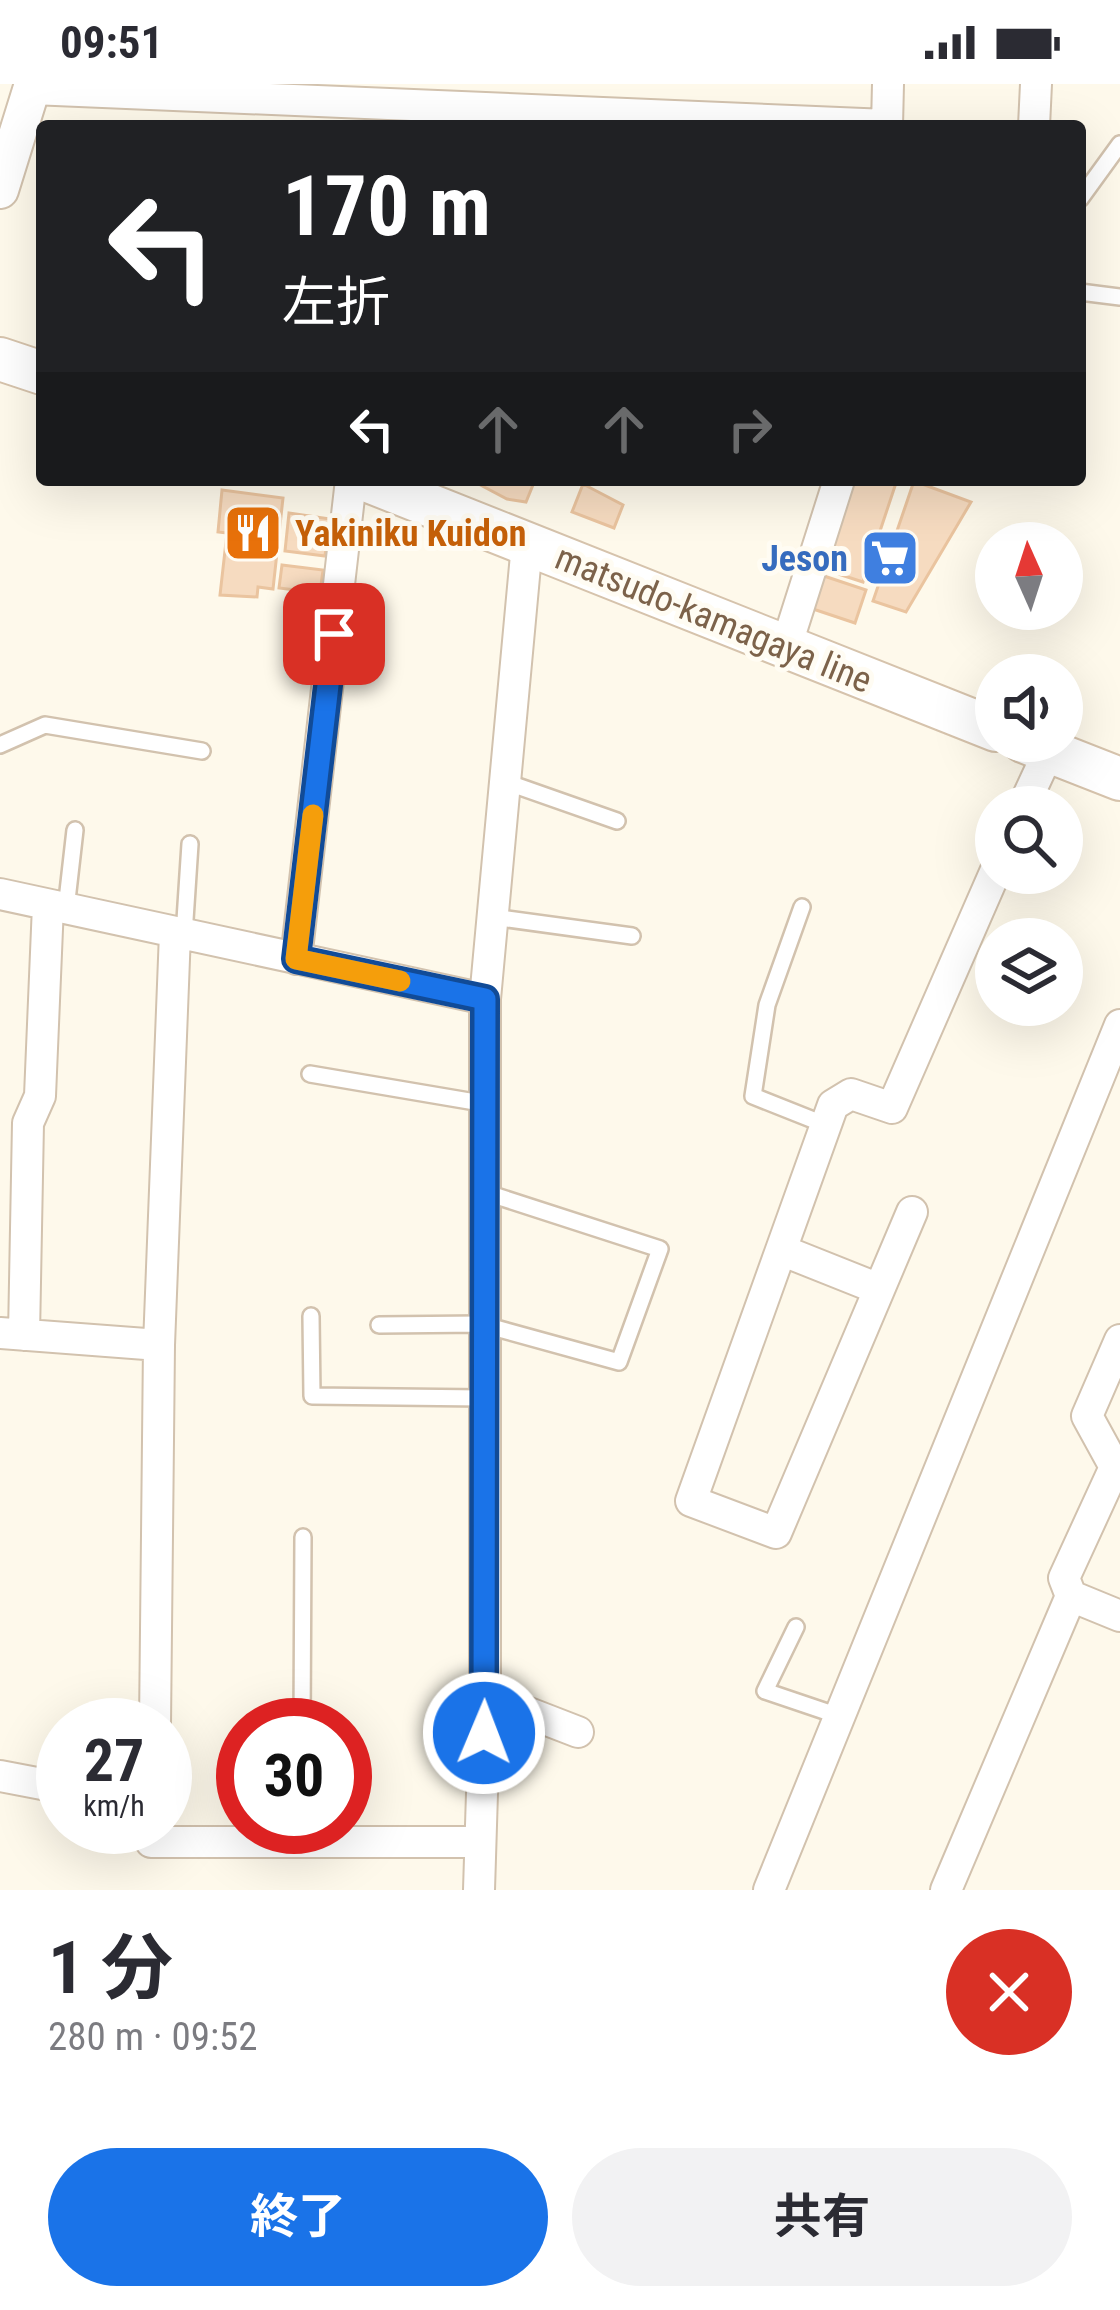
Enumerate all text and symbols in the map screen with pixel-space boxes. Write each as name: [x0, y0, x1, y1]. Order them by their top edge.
text: 09:51: [60, 16, 163, 69]
text: 170 m: [282, 157, 491, 256]
icon: left: [84, 168, 240, 324]
text: 左折: [282, 271, 390, 334]
icon: left: [339, 396, 405, 462]
icon: ahead: [465, 396, 531, 462]
icon: ahead: [591, 396, 657, 462]
icon: right: [717, 396, 783, 462]
restaurant icon: Yakiniku Kuidon: [222, 502, 284, 564]
place label: Yakiniku Kuidon: [295, 513, 526, 555]
north arrow: [975, 522, 1083, 630]
map controls: [975, 522, 1083, 1026]
supermarket icon: Jeson: [859, 527, 921, 589]
street label: matsudo-kamagaya line: [549, 536, 878, 702]
place label: Jeson: [761, 538, 848, 580]
pin: [283, 583, 385, 685]
icon: arrive: [301, 601, 367, 667]
button: sound: [975, 654, 1083, 762]
button: search: [975, 786, 1083, 894]
button: layers: [975, 918, 1083, 1026]
position arrow: [421, 1670, 547, 1796]
speed limit sign: 30: [216, 1698, 372, 1854]
text: 27: [84, 1725, 144, 1796]
text: km/h: [83, 1788, 145, 1823]
text: 1 分: [48, 1926, 173, 2011]
button: close: [946, 1929, 1072, 2055]
text: 280 m · 09:52: [48, 2014, 258, 2060]
button: 終了: [48, 2148, 548, 2286]
button: 共有: [572, 2148, 1072, 2286]

